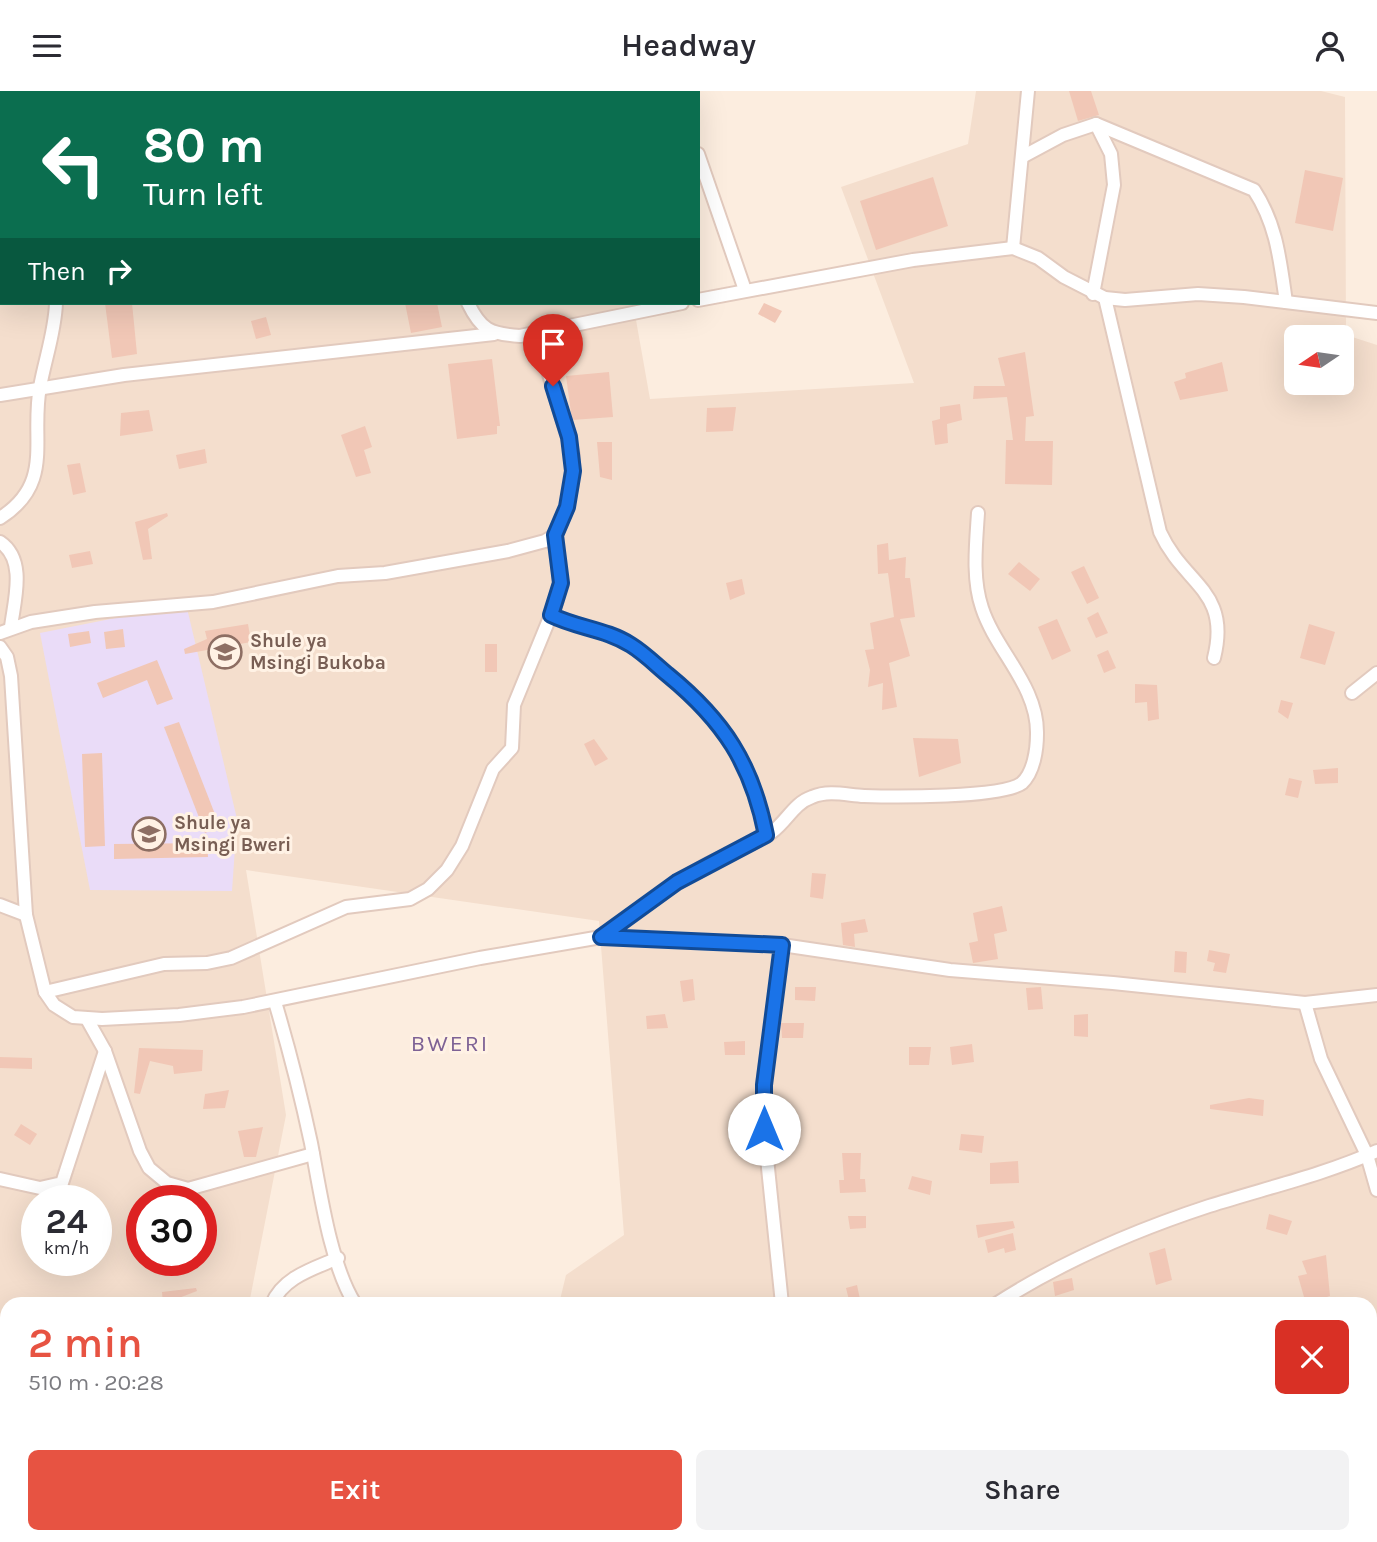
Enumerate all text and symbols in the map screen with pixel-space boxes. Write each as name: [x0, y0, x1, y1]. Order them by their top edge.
icon: menu: [28, 27, 66, 65]
text: Headway: [621, 27, 756, 64]
icon: person: [1311, 27, 1349, 65]
text: 80 m: [143, 117, 265, 174]
icon: left: [28, 119, 119, 210]
text: Turn left: [143, 176, 263, 213]
icon: right: [100, 252, 138, 290]
text: Then: [28, 256, 86, 287]
pin: [523, 314, 583, 386]
icon: arrive: [534, 325, 572, 363]
north arrow: [1284, 325, 1354, 395]
map controls: [1284, 325, 1354, 395]
place label: Shule ya Msingi Bukoba: [250, 630, 386, 674]
school or university icon: Shule ya Msingi Bukoba: [206, 633, 244, 671]
place label: Shule ya Msingi Bweri: [174, 812, 291, 856]
school or university icon: Shule ya Msingi Bweri: [130, 815, 168, 853]
district label: BWERI: [411, 1030, 489, 1057]
position arrow: [727, 1092, 801, 1166]
speed limit sign: 30: [126, 1185, 217, 1276]
text: 24: [46, 1201, 88, 1242]
text: km/h: [44, 1237, 89, 1259]
text: 2 min: [28, 1318, 143, 1368]
button: close: [1275, 1320, 1349, 1394]
text: 510 m · 20:28: [28, 1369, 164, 1396]
button: Exit: [28, 1450, 682, 1530]
button: Share: [696, 1450, 1349, 1530]

